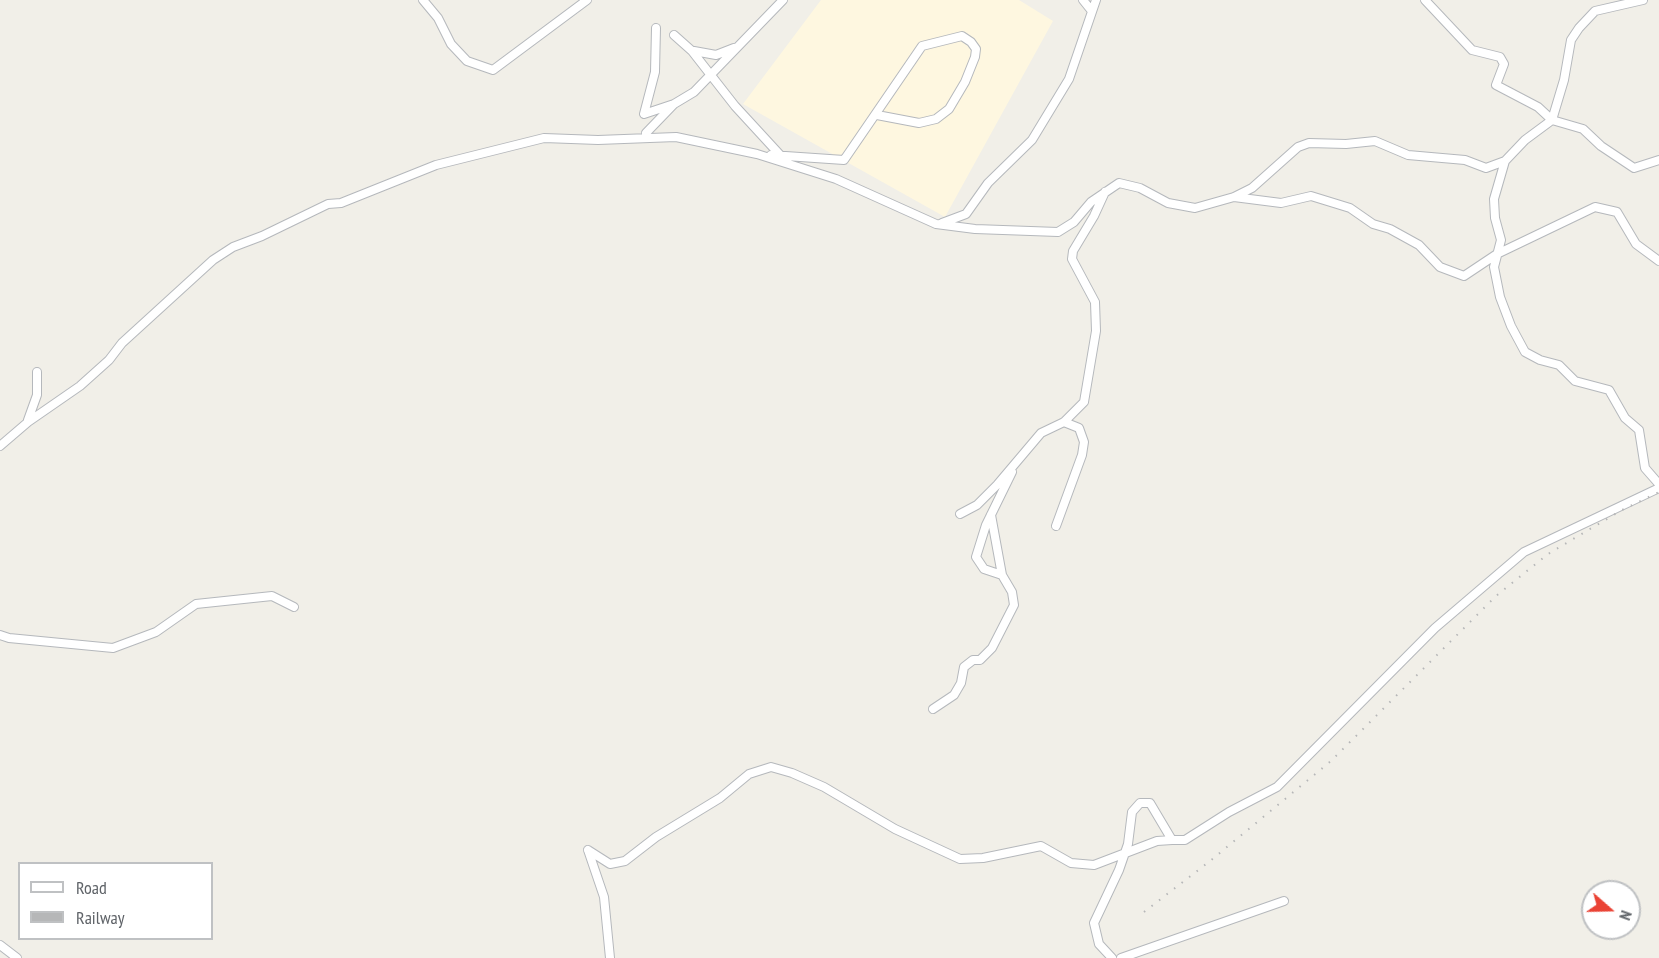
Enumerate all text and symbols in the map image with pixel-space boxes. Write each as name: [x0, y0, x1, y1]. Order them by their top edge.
legend: [18, 862, 213, 940]
text: Road: [76, 876, 107, 899]
north arrow: [1581, 880, 1641, 940]
text: Railway: [76, 906, 125, 929]
text: N: [1615, 908, 1637, 923]

